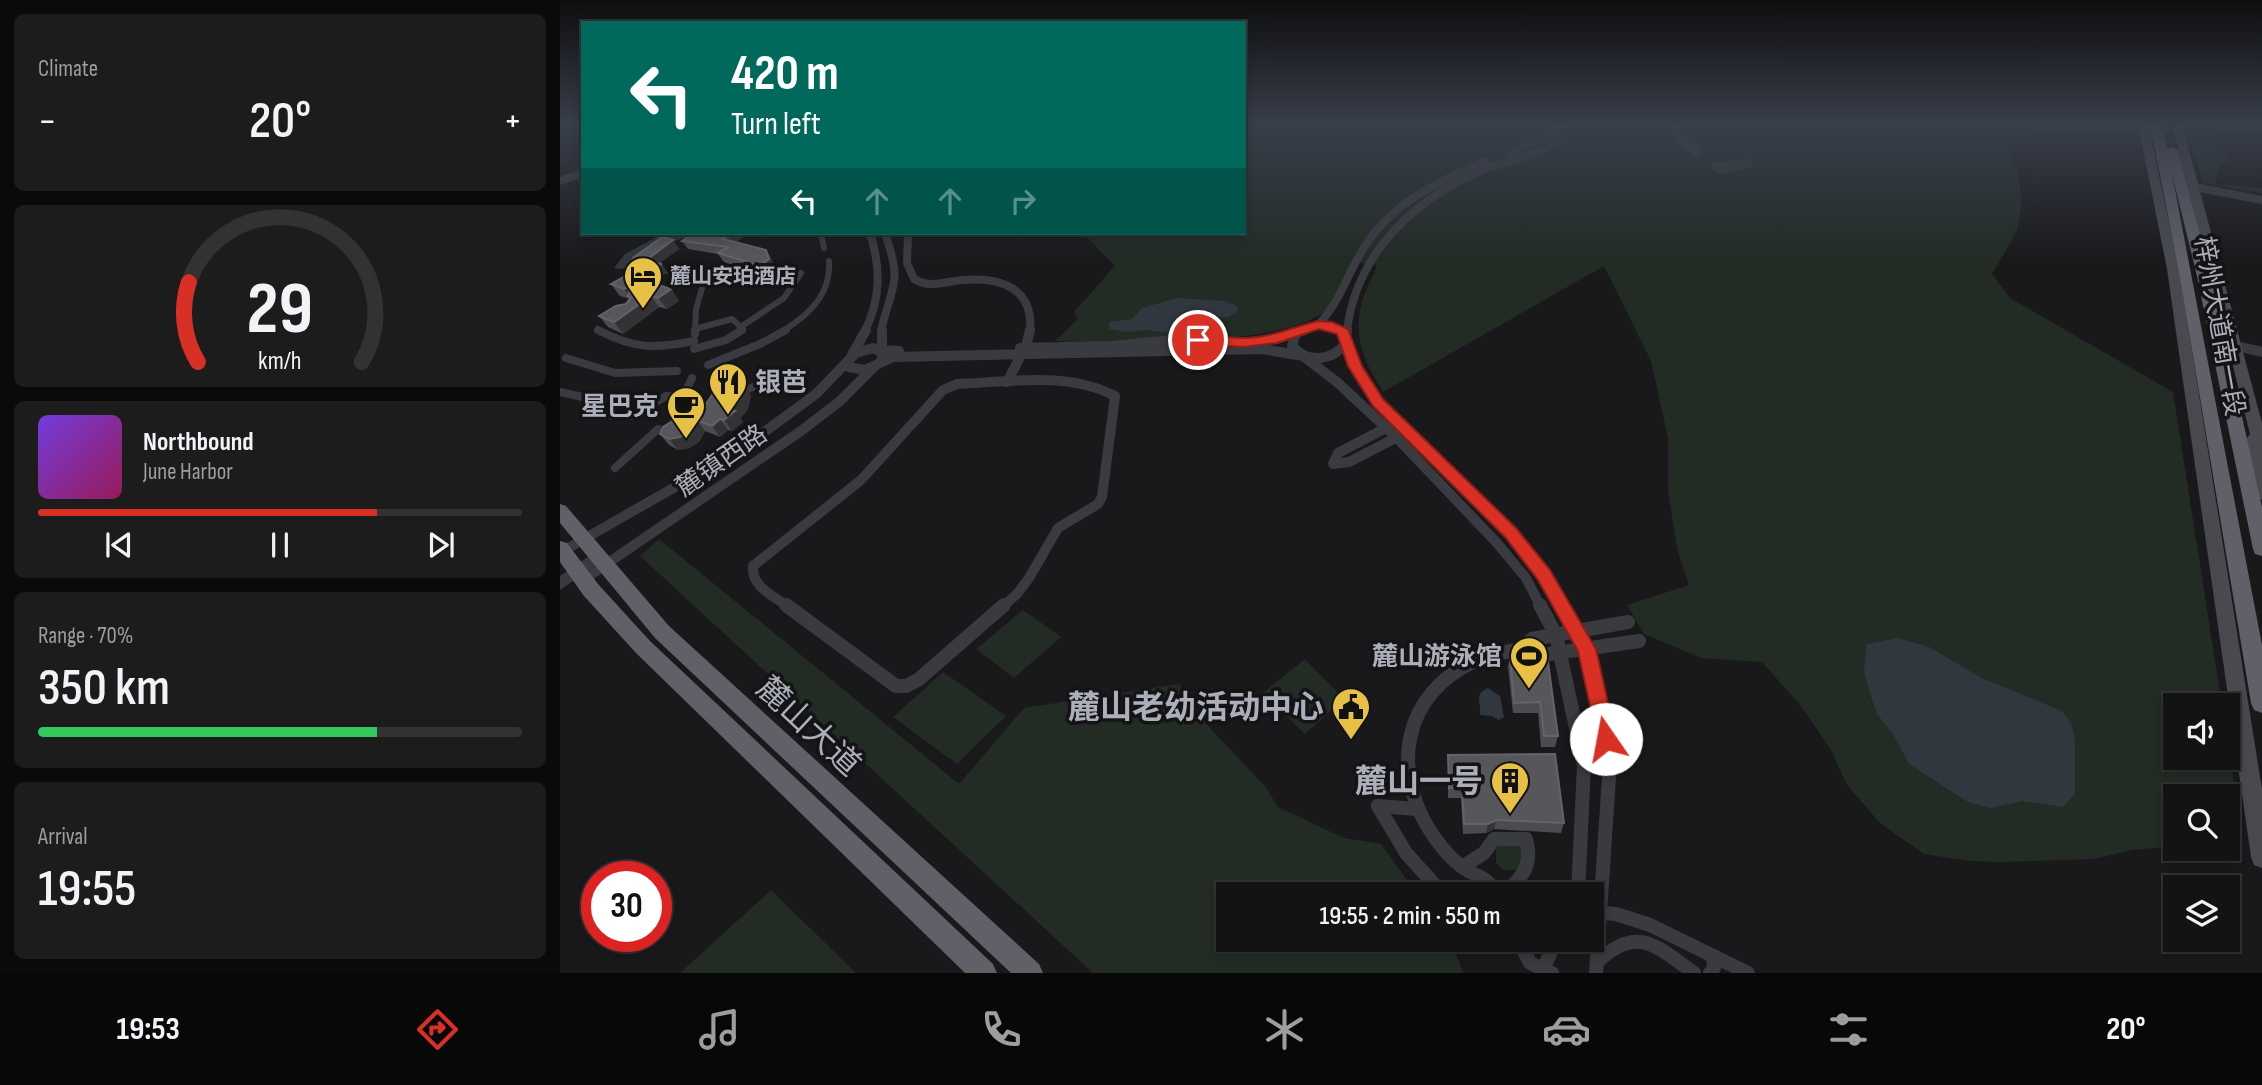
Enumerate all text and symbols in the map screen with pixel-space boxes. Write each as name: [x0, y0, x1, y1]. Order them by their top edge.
text: 420 m: [731, 45, 839, 104]
icon: left: [616, 49, 707, 140]
text: Climate: [38, 55, 98, 83]
text: 20°: [249, 90, 311, 153]
text: −: [38, 99, 57, 144]
text: +: [503, 99, 522, 144]
text: Turn left: [731, 105, 821, 144]
icon: left: [785, 182, 823, 220]
icon: ahead: [858, 182, 896, 220]
icon: ahead: [931, 182, 969, 220]
icon: right: [1004, 182, 1042, 220]
street label: 梓州大道南一段: [2187, 234, 2250, 419]
hotel icon: 麓山安珀酒店: [622, 255, 664, 310]
place label: 麓山安珀酒店: [670, 264, 796, 289]
text: 29: [247, 266, 313, 354]
pin: [1168, 310, 1228, 370]
icon: arrive: [1179, 321, 1217, 359]
text: km/h: [258, 346, 302, 377]
restaurant icon: 银芭: [707, 361, 749, 416]
place label: 银芭: [755, 368, 807, 399]
cafe icon: 星巴克: [665, 385, 707, 440]
place label: 星巴克: [581, 392, 659, 423]
street label: 麓镇西路: [670, 419, 773, 504]
text: Northbound: [143, 427, 254, 458]
text: June Harbor: [143, 458, 233, 486]
icon: previous: [100, 526, 138, 564]
icon: pause: [261, 526, 299, 564]
icon: next: [422, 526, 460, 564]
text: Range · 70%: [38, 622, 133, 650]
sports icon: 麓山游泳馆: [1508, 635, 1550, 690]
place label: 麓山游泳馆: [1372, 642, 1502, 673]
text: 350 km: [38, 657, 170, 720]
street label: 麓山大道: [748, 669, 868, 785]
public building icon: 麓山老幼活动中心: [1330, 686, 1372, 741]
place label: 麓山老幼活动中心: [1068, 689, 1324, 728]
map controls: [2163, 693, 2240, 952]
button: sound: [2163, 693, 2240, 770]
position arrow: [1569, 702, 1643, 776]
building icon: 麓山一号: [1489, 760, 1531, 815]
place label: 麓山一号: [1355, 763, 1483, 802]
button: search: [2163, 784, 2240, 861]
text: Arrival: [38, 823, 87, 851]
text: 19:55: [38, 858, 136, 921]
speed limit sign: 30: [581, 861, 672, 952]
button: layers: [2163, 875, 2240, 952]
text: 19:55 · 2 min · 550 m: [1320, 901, 1500, 932]
icon: directions: [413, 1005, 462, 1054]
icon: music: [695, 1005, 744, 1054]
icon: phone: [977, 1005, 1026, 1054]
icon: climate: [1260, 1005, 1309, 1054]
icon: car: [1542, 1005, 1591, 1054]
icon: filters: [1824, 1005, 1873, 1054]
text: 19:53: [117, 1010, 180, 1049]
text: 20°: [2106, 1010, 2145, 1049]

